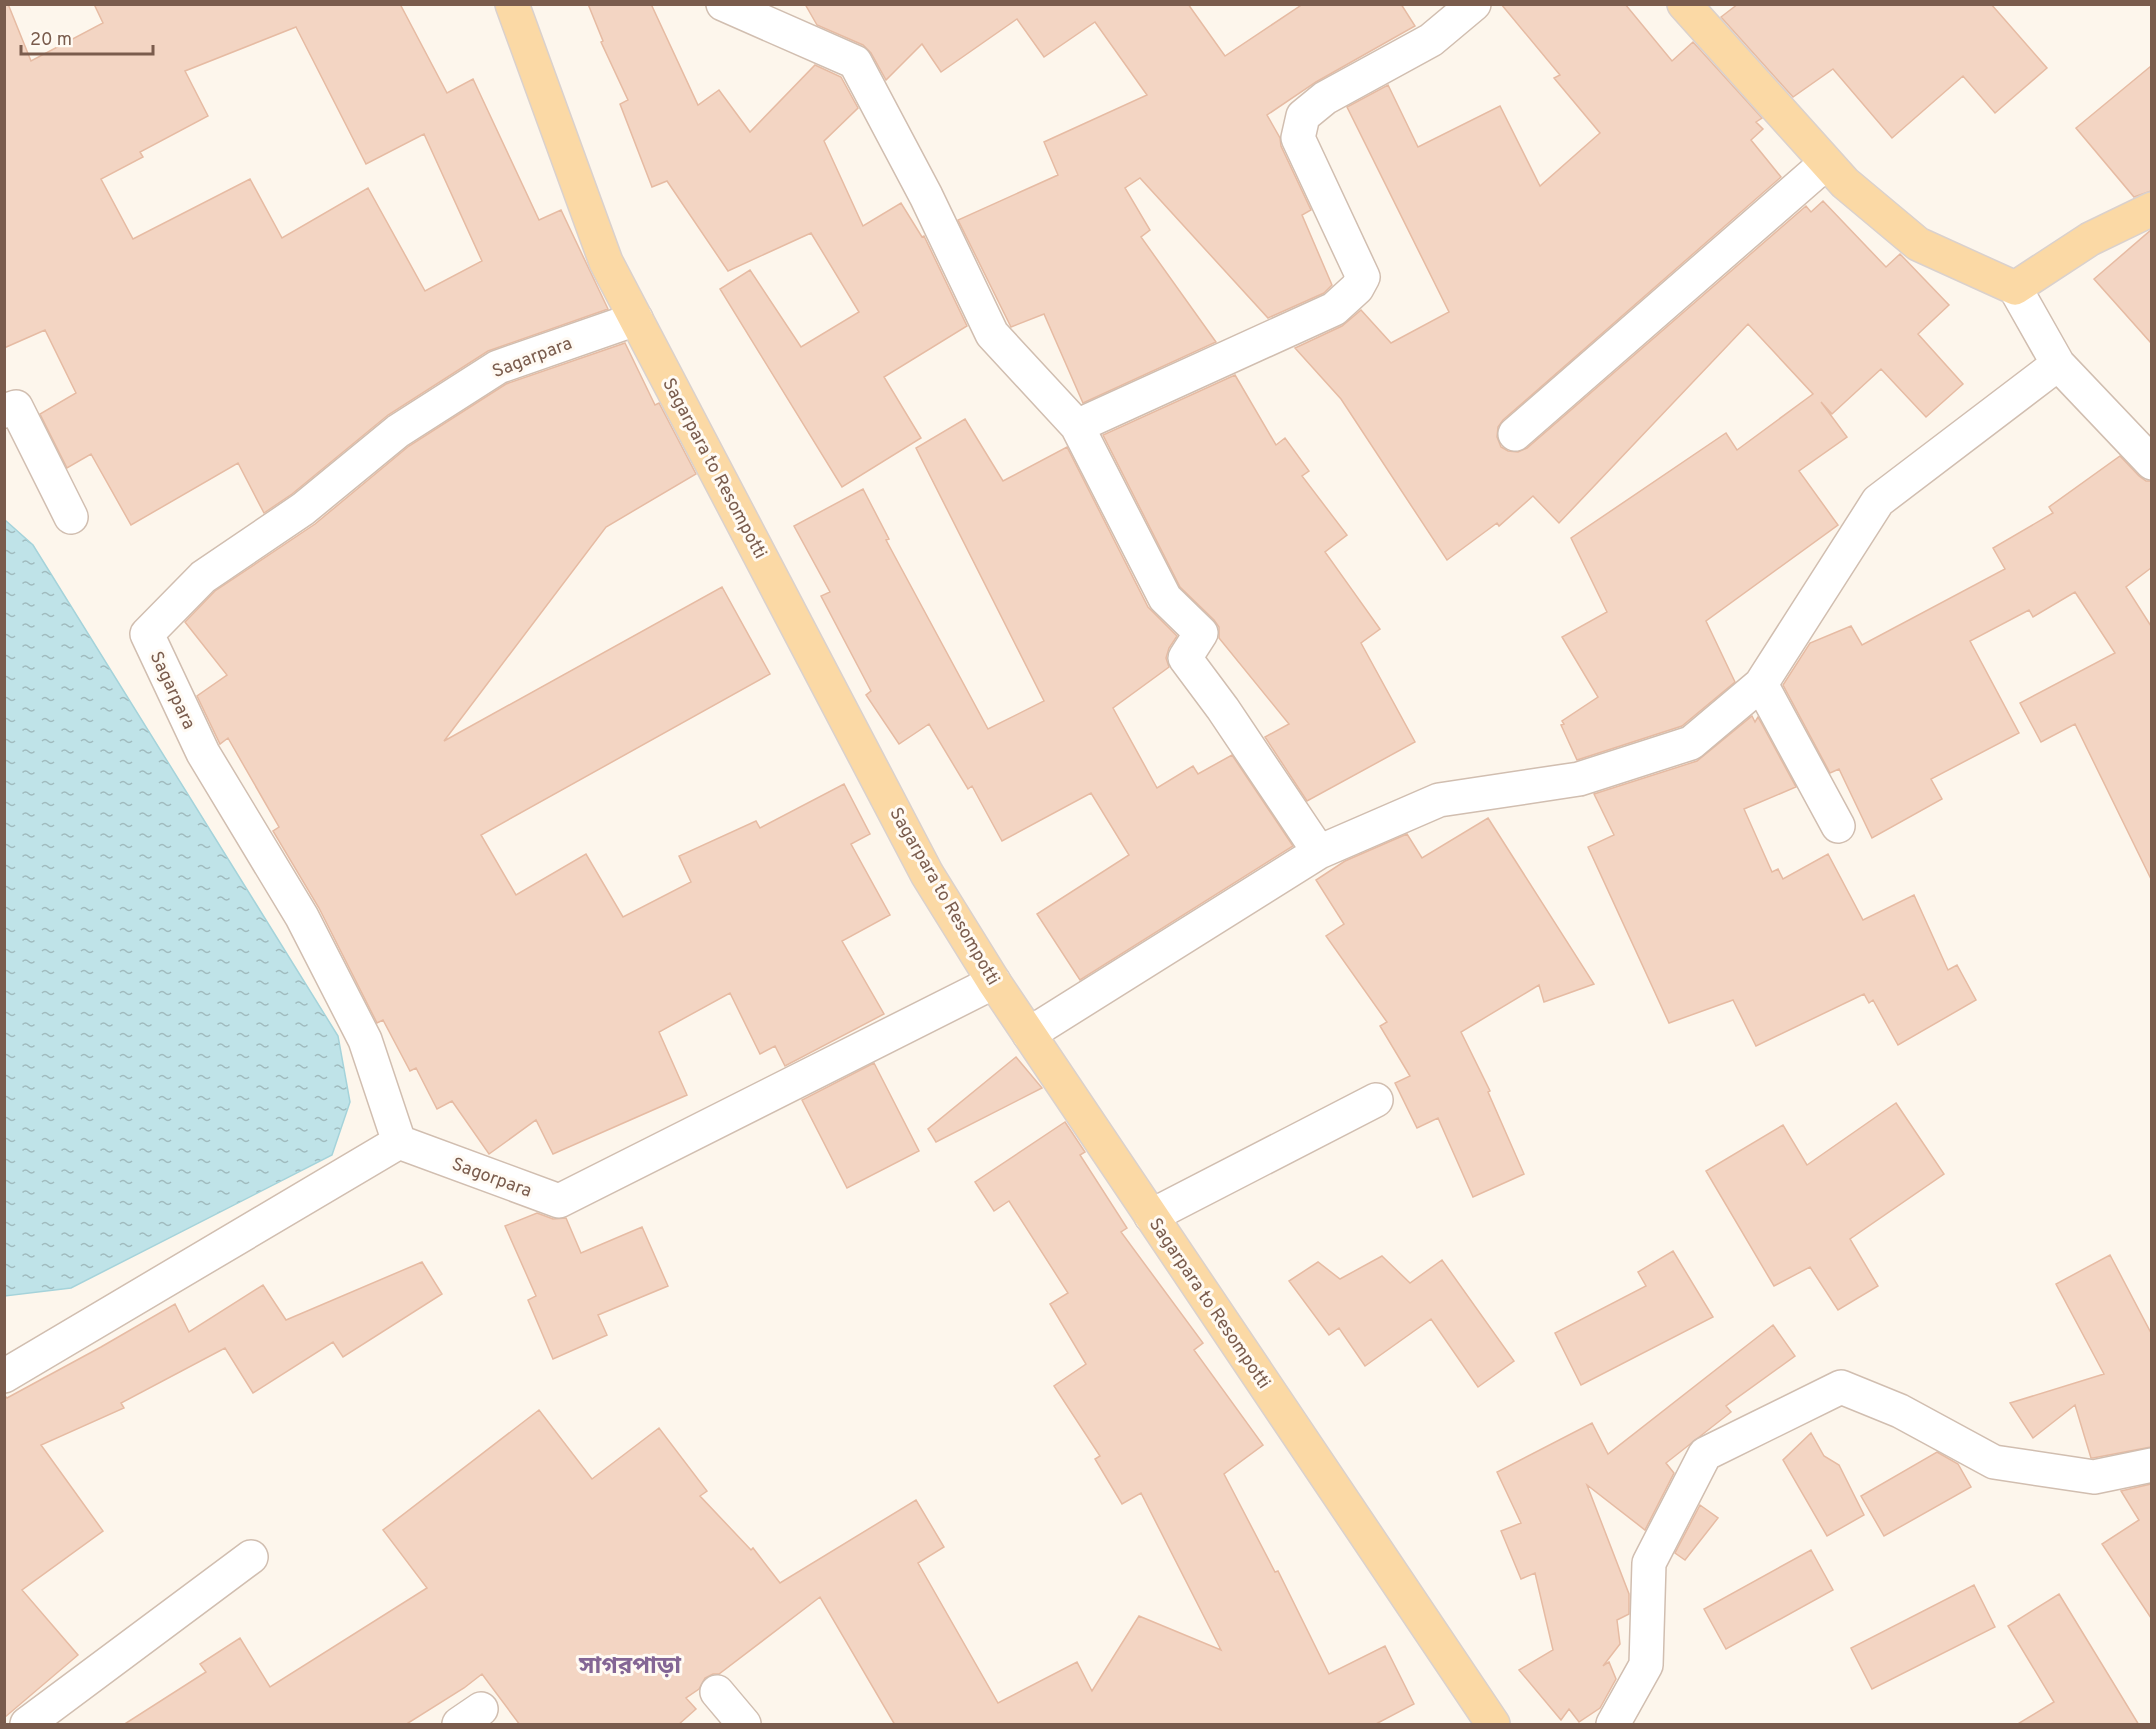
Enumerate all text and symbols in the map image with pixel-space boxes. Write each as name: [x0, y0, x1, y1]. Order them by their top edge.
scale bar: [21, 18, 153, 56]
text: 20 m: [30, 29, 72, 52]
street label: Sagarpara: [489, 333, 576, 384]
street label: Sagarpara to Resompotti: [656, 374, 771, 563]
street label: Sagarpara: [144, 648, 200, 733]
street label: Sagarpara to Resompotti: [883, 804, 1004, 990]
street label: Sagorpara: [448, 1153, 535, 1204]
street label: Sagarpara to Resompotti: [1143, 1214, 1275, 1394]
district label: সাগরপাড়া: [578, 1652, 682, 1682]

